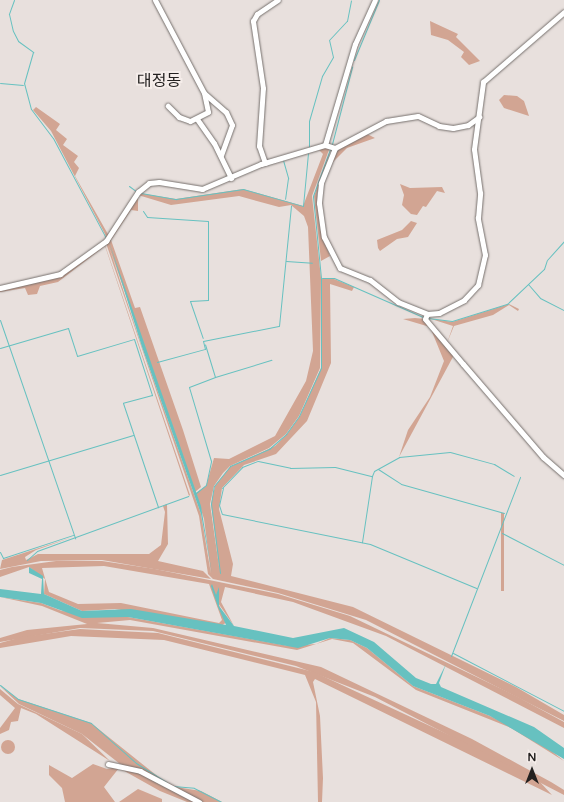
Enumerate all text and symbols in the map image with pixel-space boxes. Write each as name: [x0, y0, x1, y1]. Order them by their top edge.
district label: 대정동: [137, 71, 181, 91]
north arrow: [512, 750, 552, 790]
text: N: [528, 751, 536, 764]

